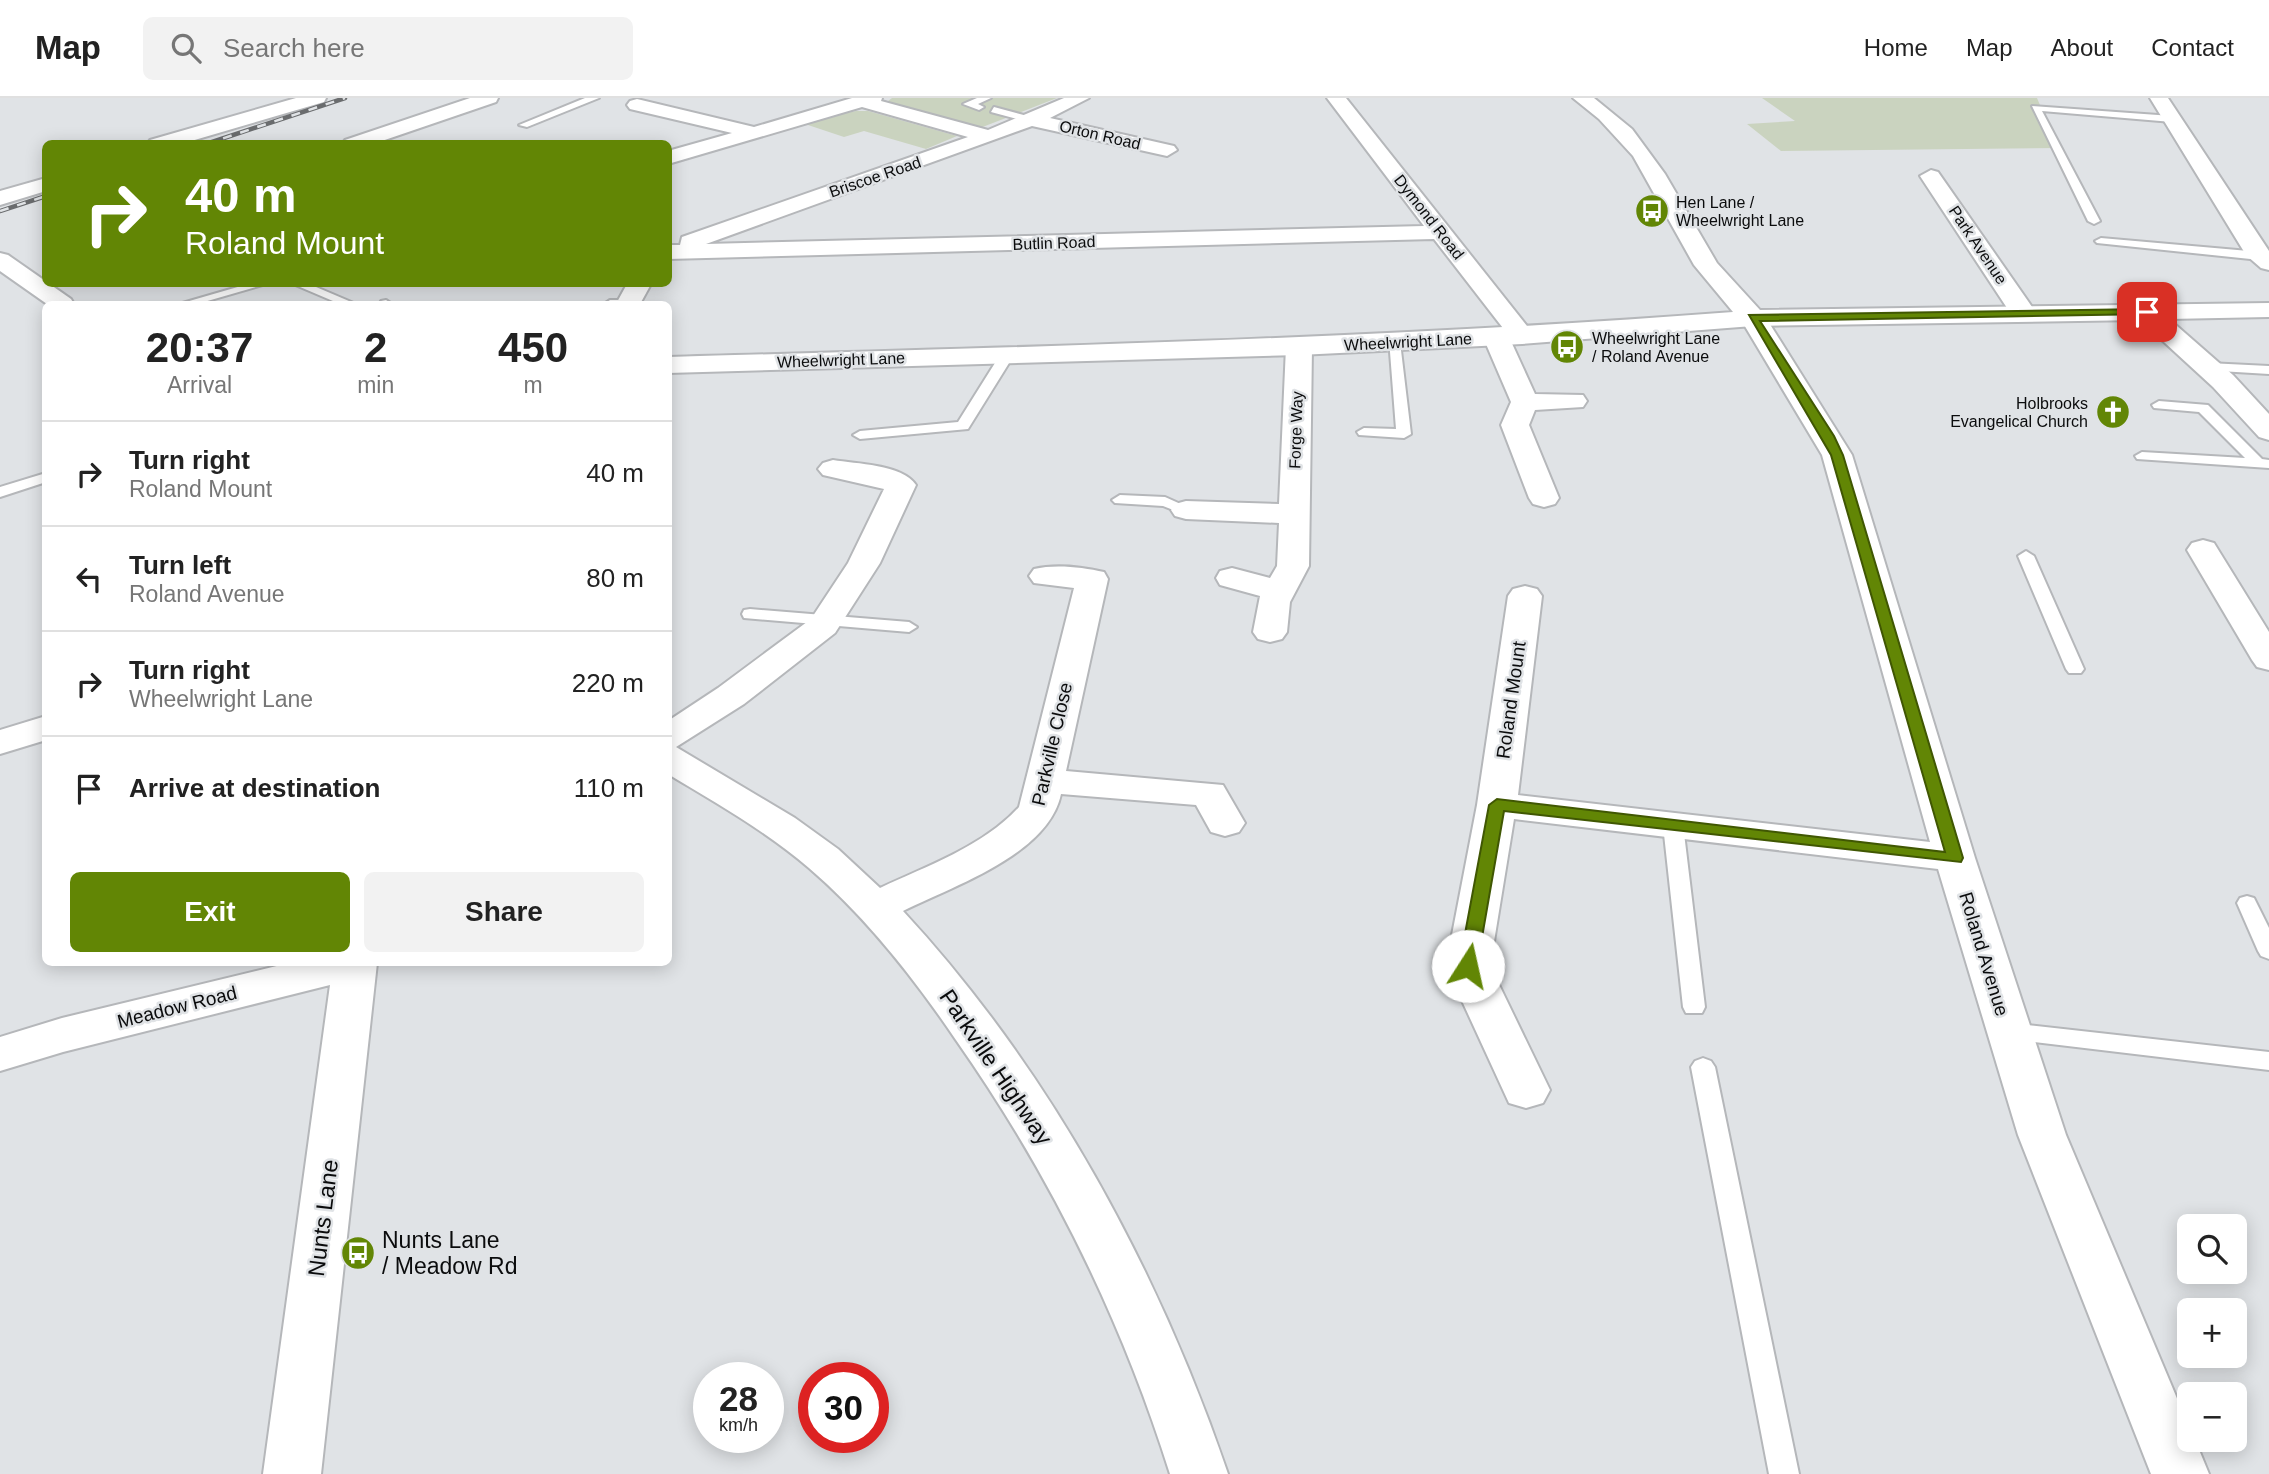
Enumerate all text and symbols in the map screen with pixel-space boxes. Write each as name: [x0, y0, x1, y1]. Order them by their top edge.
search box: [143, 17, 633, 80]
text: Map: [35, 29, 101, 66]
icon: search: [167, 29, 205, 67]
text: Search here: [223, 33, 365, 63]
text: Home: [1864, 34, 1928, 61]
text: Map: [1966, 34, 2013, 61]
text: About: [2051, 34, 2113, 61]
text: Contact: [2151, 34, 2234, 61]
street label: Orton Road: [1058, 117, 1142, 153]
street label: Briscoe Road: [827, 153, 923, 201]
icon: right: [70, 168, 161, 259]
text: 40 m: [185, 168, 297, 222]
street label: Dymond Road: [1391, 171, 1467, 263]
bus stop icon: Hen Lane / Wheelwright Lane: [1633, 192, 1671, 230]
place label: Hen Lane / Wheelwright Lane: [1676, 194, 1804, 229]
street label: Park Avenue: [1946, 203, 2010, 287]
text: Roland Mount: [185, 225, 384, 261]
street label: Butlin Road: [1012, 233, 1096, 253]
pin: [2117, 282, 2177, 342]
icon: arrive: [2128, 293, 2166, 331]
text: 20:37: [146, 324, 253, 371]
text: 2: [364, 324, 387, 371]
text: 450: [498, 324, 568, 371]
bus stop icon: Wheelwright Lane / Roland Avenue: [1548, 328, 1586, 366]
street label: Wheelwright Lane: [1344, 330, 1472, 354]
place label: Wheelwright Lane / Roland Avenue: [1592, 330, 1720, 365]
street label: Wheelwright Lane: [777, 349, 905, 371]
text: Arrival: [167, 372, 232, 398]
text: min: [357, 372, 394, 398]
text: m: [524, 372, 543, 398]
street label: Forge Way: [1286, 391, 1306, 469]
church icon: Holbrooks Evangelical Church: [2094, 393, 2132, 431]
place label: Holbrooks Evangelical Church: [1950, 395, 2088, 430]
text: Turn right: [129, 445, 250, 475]
icon: right: [70, 455, 108, 493]
text: 40 m: [586, 458, 644, 488]
text: Roland Mount: [129, 476, 272, 502]
text: Turn left: [129, 550, 231, 580]
icon: left: [70, 560, 108, 598]
text: 80 m: [586, 563, 644, 593]
text: Roland Avenue: [129, 581, 285, 607]
street label: Roland Mount: [1492, 639, 1530, 760]
text: Turn right: [129, 655, 250, 685]
icon: right: [70, 665, 108, 703]
text: 220 m: [572, 668, 644, 698]
street label: Parkville Close: [1028, 680, 1076, 808]
text: Wheelwright Lane: [129, 686, 313, 712]
icon: arrive: [70, 770, 108, 808]
text: Arrive at destination: [129, 773, 380, 803]
text: 110 m: [574, 773, 644, 803]
button: Exit: [70, 872, 350, 952]
button: Share: [364, 872, 644, 952]
street label: Roland Avenue: [1955, 889, 2013, 1019]
position arrow: [1431, 929, 1505, 1003]
street label: Meadow Road: [115, 982, 239, 1032]
street label: Parkville Highway: [934, 984, 1058, 1150]
street label: Nunts Lane: [303, 1158, 343, 1278]
map controls: [2177, 1214, 2247, 1452]
button: search: [2177, 1214, 2247, 1284]
place label: Nunts Lane / Meadow Rd: [382, 1227, 518, 1279]
bus stop icon: Nunts Lane / Meadow Rd: [339, 1234, 377, 1272]
button: +: [2177, 1298, 2247, 1368]
speed limit sign: 30: [798, 1362, 889, 1453]
text: 28: [719, 1379, 758, 1418]
button: −: [2177, 1382, 2247, 1452]
text: km/h: [719, 1415, 758, 1435]

